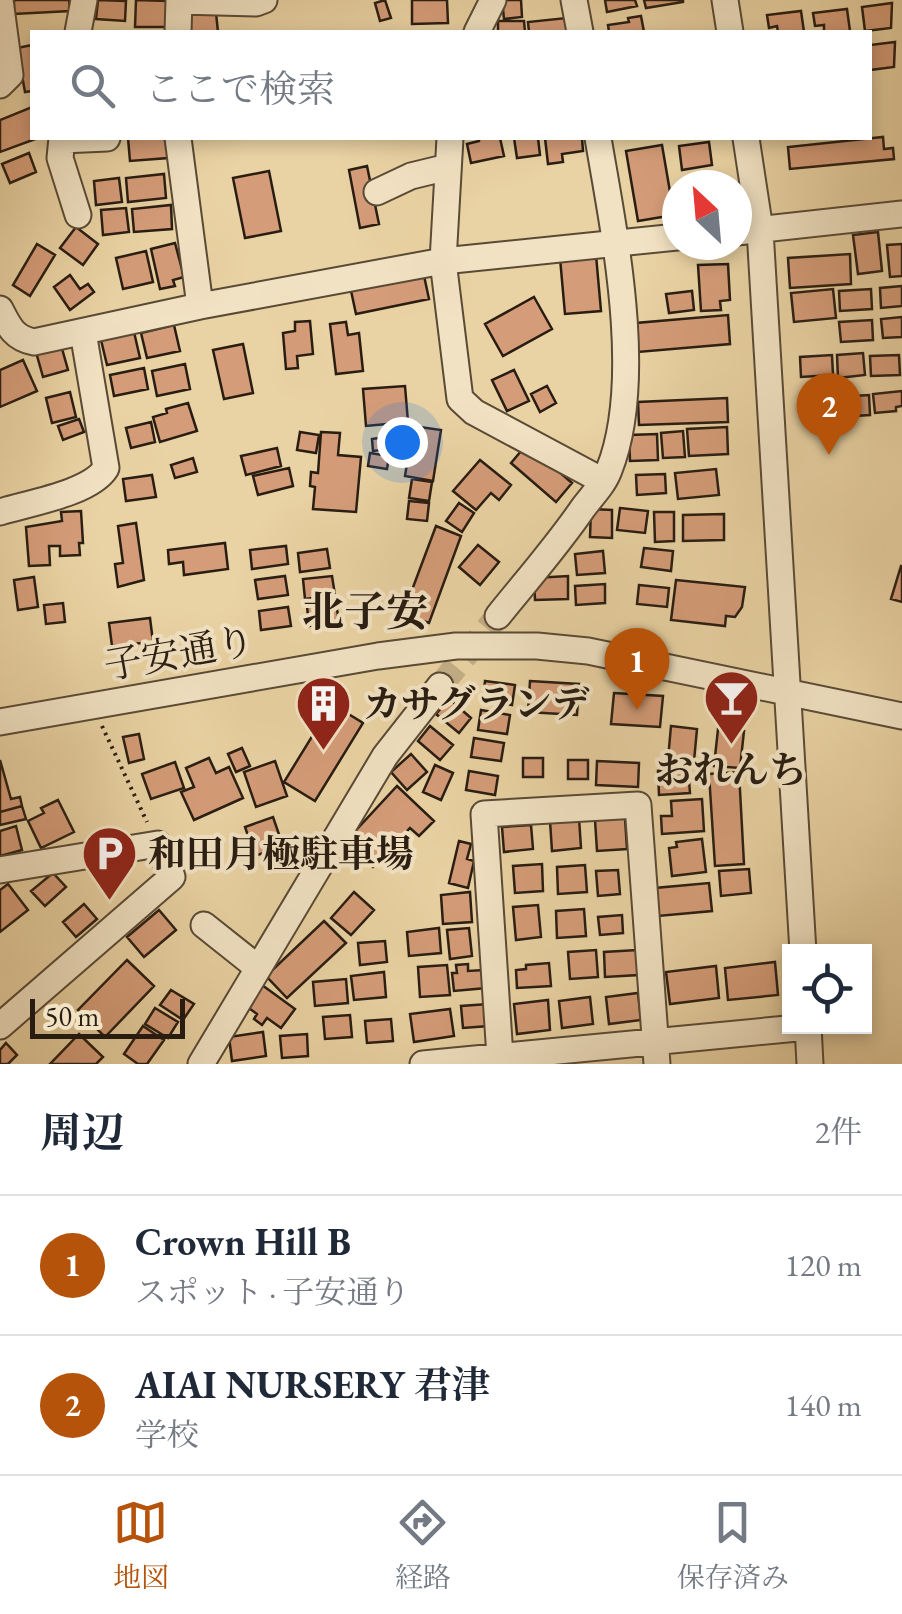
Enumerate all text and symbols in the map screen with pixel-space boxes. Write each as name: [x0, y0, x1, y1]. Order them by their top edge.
search box: [30, 30, 872, 140]
icon: search: [65, 58, 120, 113]
text: ここで検索: [145, 64, 335, 113]
north arrow: [662, 170, 752, 260]
pin: 2: [796, 372, 862, 455]
your location: [377, 417, 428, 468]
district label: 北子安: [302, 584, 428, 639]
street label: 子安通り: [100, 615, 258, 690]
pin: 1: [604, 628, 670, 710]
bar icon: おれんち: [701, 667, 761, 746]
building icon: カサグランデ: [294, 674, 354, 753]
place label: カサグランデ: [363, 679, 589, 728]
place label: おれんち: [655, 745, 807, 794]
parking icon: 和田月極駐車場: [79, 824, 139, 903]
place label: 和田月極駐車場: [148, 829, 414, 878]
map controls: [782, 944, 872, 1034]
button: locate: [782, 944, 872, 1034]
scale bar: [30, 994, 185, 1038]
text: 50 m: [45, 998, 99, 1034]
text: 周辺: [40, 1105, 124, 1160]
text: 2件: [815, 1111, 862, 1153]
text: Crown Hill B: [135, 1217, 351, 1266]
text: 1: [64, 1244, 81, 1286]
text: 120 m: [785, 1244, 862, 1286]
text: スポット · 子安通り: [135, 1271, 410, 1313]
text: AIAI NURSERY 君津: [135, 1360, 490, 1409]
text: 2: [64, 1384, 81, 1426]
text: 140 m: [785, 1384, 862, 1426]
text: 学校: [135, 1414, 199, 1456]
tab: 地図: [113, 1495, 169, 1595]
tab: 経路: [395, 1495, 451, 1595]
tab: 保存済み: [677, 1495, 789, 1595]

